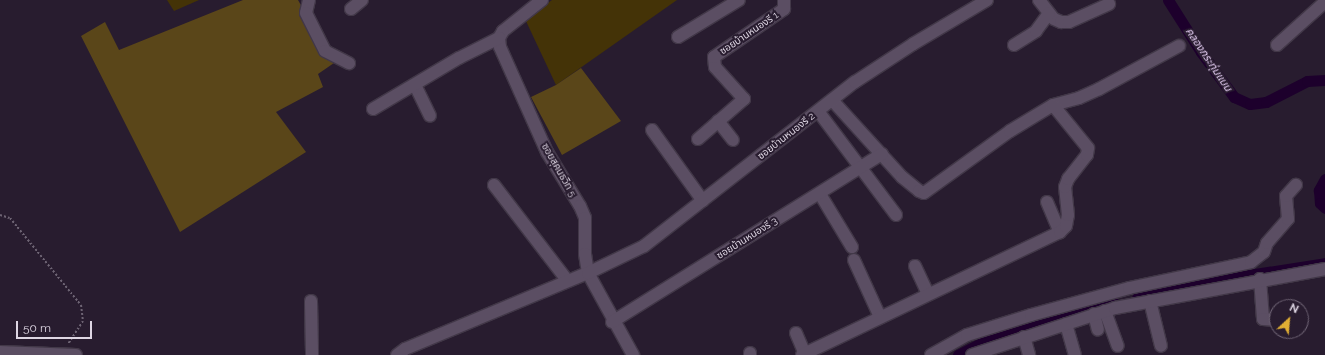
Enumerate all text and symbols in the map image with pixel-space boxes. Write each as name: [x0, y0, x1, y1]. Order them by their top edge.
street label: ซอยบ้านหนองรี 1: [717, 9, 781, 57]
water label: คลองกระทุ่มแบน: [1182, 26, 1234, 94]
street label: ซอยบ้านหนองรี 2: [755, 110, 817, 162]
street label: ซอยสุคนธวิท 5: [539, 141, 579, 199]
street label: ซอยบ้านหนองรี 3: [714, 215, 780, 261]
north arrow: [1269, 299, 1309, 339]
text: N: [1287, 301, 1301, 316]
scale bar: [18, 313, 94, 339]
text: 50 m: [23, 321, 51, 335]

